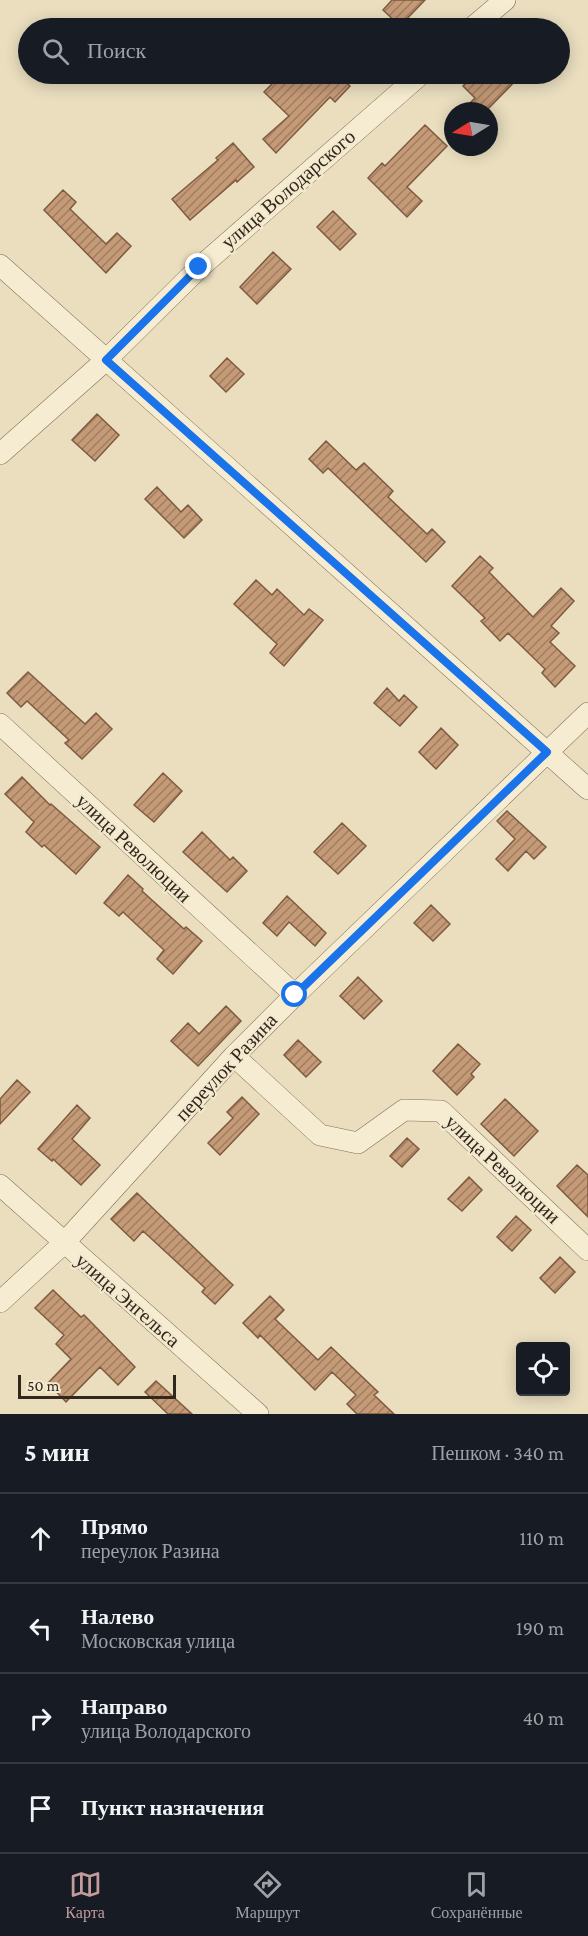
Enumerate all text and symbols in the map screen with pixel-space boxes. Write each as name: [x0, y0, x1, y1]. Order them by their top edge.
search box: [18, 18, 570, 84]
icon: search: [39, 35, 72, 68]
text: Поиск: [87, 38, 146, 63]
north arrow: [444, 102, 498, 156]
street label: улица Володарского: [217, 125, 360, 254]
route end: [185, 253, 211, 279]
street label: улица Революции: [71, 789, 196, 908]
route start: [281, 981, 307, 1007]
street label: переулок Разина: [171, 1009, 282, 1126]
street label: улица Революции: [440, 1110, 565, 1229]
street label: улица Энгельса: [71, 1249, 185, 1352]
map controls: [516, 1342, 570, 1396]
button: locate: [516, 1342, 570, 1396]
scale bar: [18, 1372, 176, 1400]
text: 50 m: [27, 1377, 59, 1394]
text: 5 мин: [24, 1438, 89, 1467]
text: Пешком · 340 m: [431, 1442, 564, 1464]
text: Прямо: [81, 1514, 148, 1539]
icon: ahead: [24, 1522, 57, 1555]
text: 110 m: [520, 1527, 564, 1549]
text: переулок Разина: [81, 1540, 220, 1562]
text: Налево: [81, 1604, 154, 1629]
icon: left: [24, 1612, 57, 1645]
text: 190 m: [516, 1617, 564, 1639]
text: Московская улица: [81, 1630, 235, 1652]
text: Направо: [81, 1694, 167, 1719]
icon: right: [24, 1702, 57, 1735]
text: 40 m: [523, 1707, 564, 1729]
text: улица Володарского: [81, 1720, 251, 1742]
icon: arrive: [24, 1792, 57, 1825]
text: Пункт назначения: [81, 1795, 264, 1820]
tab: Карта: [65, 1868, 105, 1922]
tab: Маршрут: [236, 1868, 300, 1922]
tab: Сохранённые: [431, 1868, 523, 1922]

